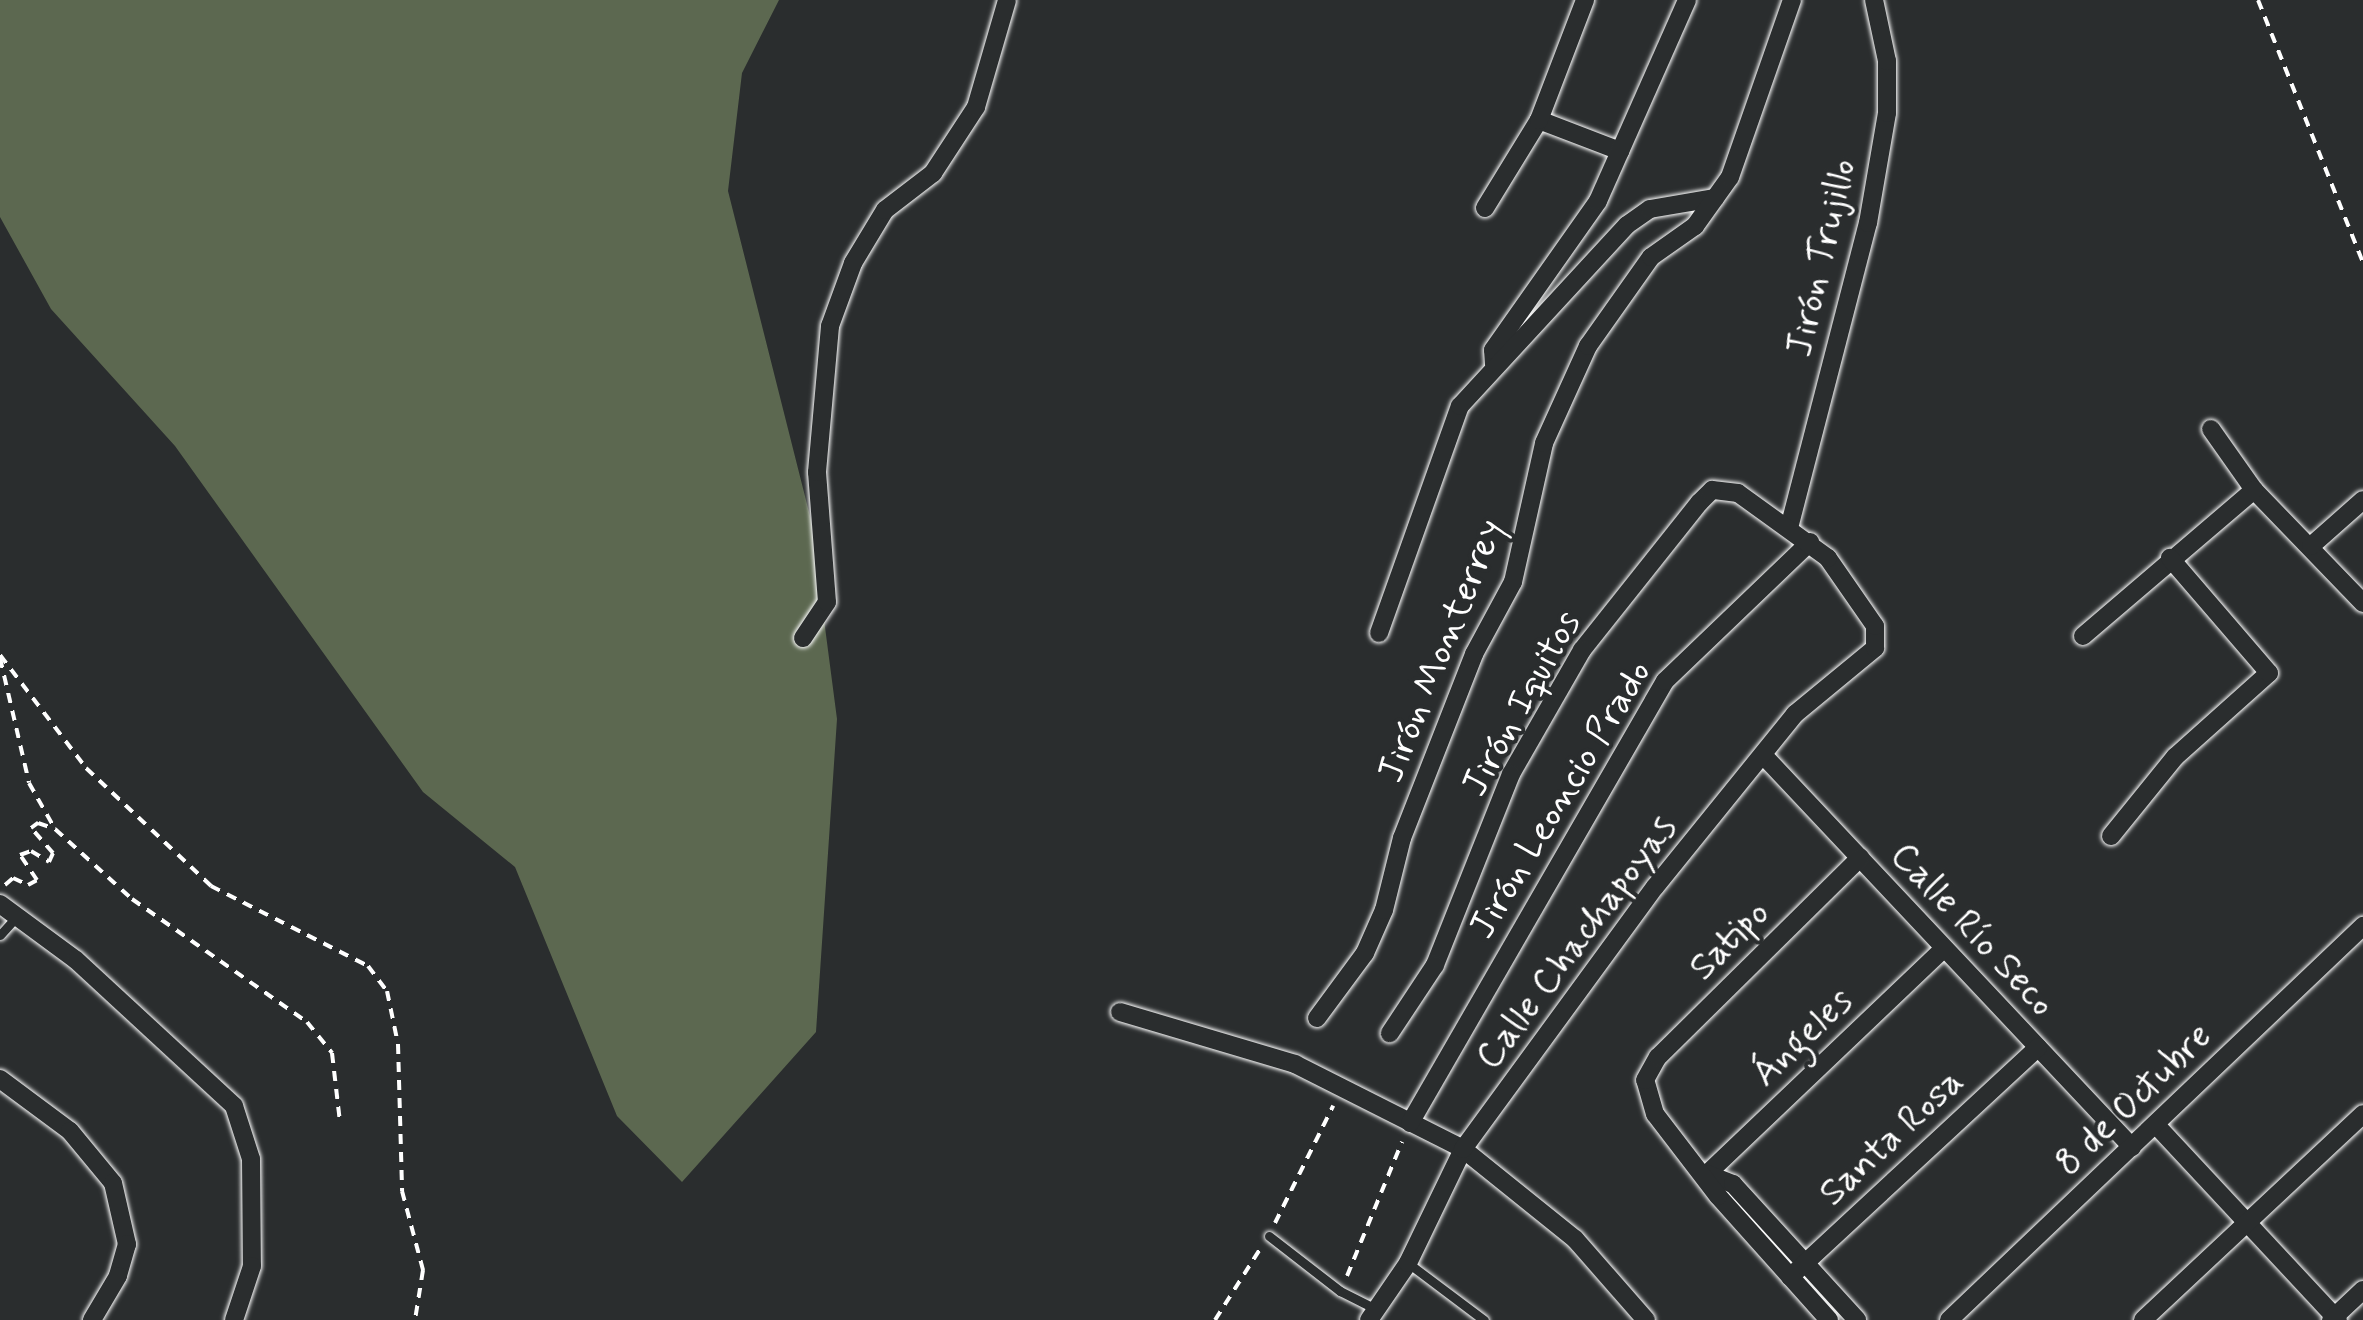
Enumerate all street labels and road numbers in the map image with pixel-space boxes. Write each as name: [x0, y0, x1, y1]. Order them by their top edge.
street label: Jirón Trujillo: [1778, 158, 1866, 358]
street label: Jirón Monterrey: [1372, 521, 1512, 781]
street label: Jirón Iquitos: [1454, 606, 1590, 802]
street label: Jirón Leoncio Prado: [1460, 653, 1662, 947]
street label: Calle Chachapoyas: [1468, 808, 1686, 1078]
street label: Calle Río Seco: [1879, 833, 2065, 1027]
street label: Satipo: [1680, 891, 1780, 991]
street label: Ángeles: [1743, 979, 1863, 1097]
street label: 8 de Octubre: [2046, 1014, 2222, 1186]
street label: Santa Rosa: [1810, 1059, 1974, 1217]

